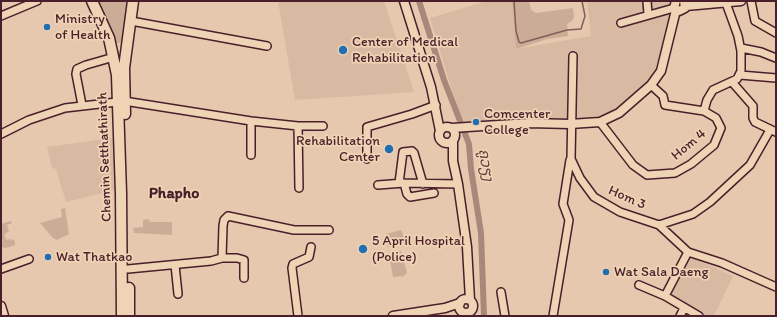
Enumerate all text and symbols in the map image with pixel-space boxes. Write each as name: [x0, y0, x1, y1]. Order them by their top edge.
place label: Ministry of Health: [55, 11, 110, 44]
marker: Ministry of Health: [42, 22, 52, 32]
place label: Center of Medical Rehabilitation: [352, 34, 458, 66]
marker: Center of Medical Rehabilitation: [337, 44, 349, 56]
street label: Chemin Setthathirath: [94, 92, 116, 222]
place label: Comcenter College: [484, 106, 550, 138]
marker: Comcenter College: [471, 117, 481, 127]
street label: Hom 4: [668, 126, 710, 164]
place label: Rehabilitation Center: [296, 133, 380, 166]
marker: Rehabilitation Center: [383, 143, 395, 155]
water label: ຄູວຽງ: [474, 148, 496, 182]
street label: Hom 3: [606, 182, 648, 214]
district label: Phapho: [149, 184, 199, 204]
place label: 5 April Hospital (Police): [372, 233, 465, 266]
marker: 5 April Hospital (Police): [357, 243, 369, 255]
place label: Wat Thatkao: [56, 249, 132, 265]
marker: Wat Thatkao: [43, 252, 53, 262]
place label: Wat Sala Daeng: [614, 264, 708, 280]
marker: Wat Sala Daeng: [601, 267, 611, 277]

